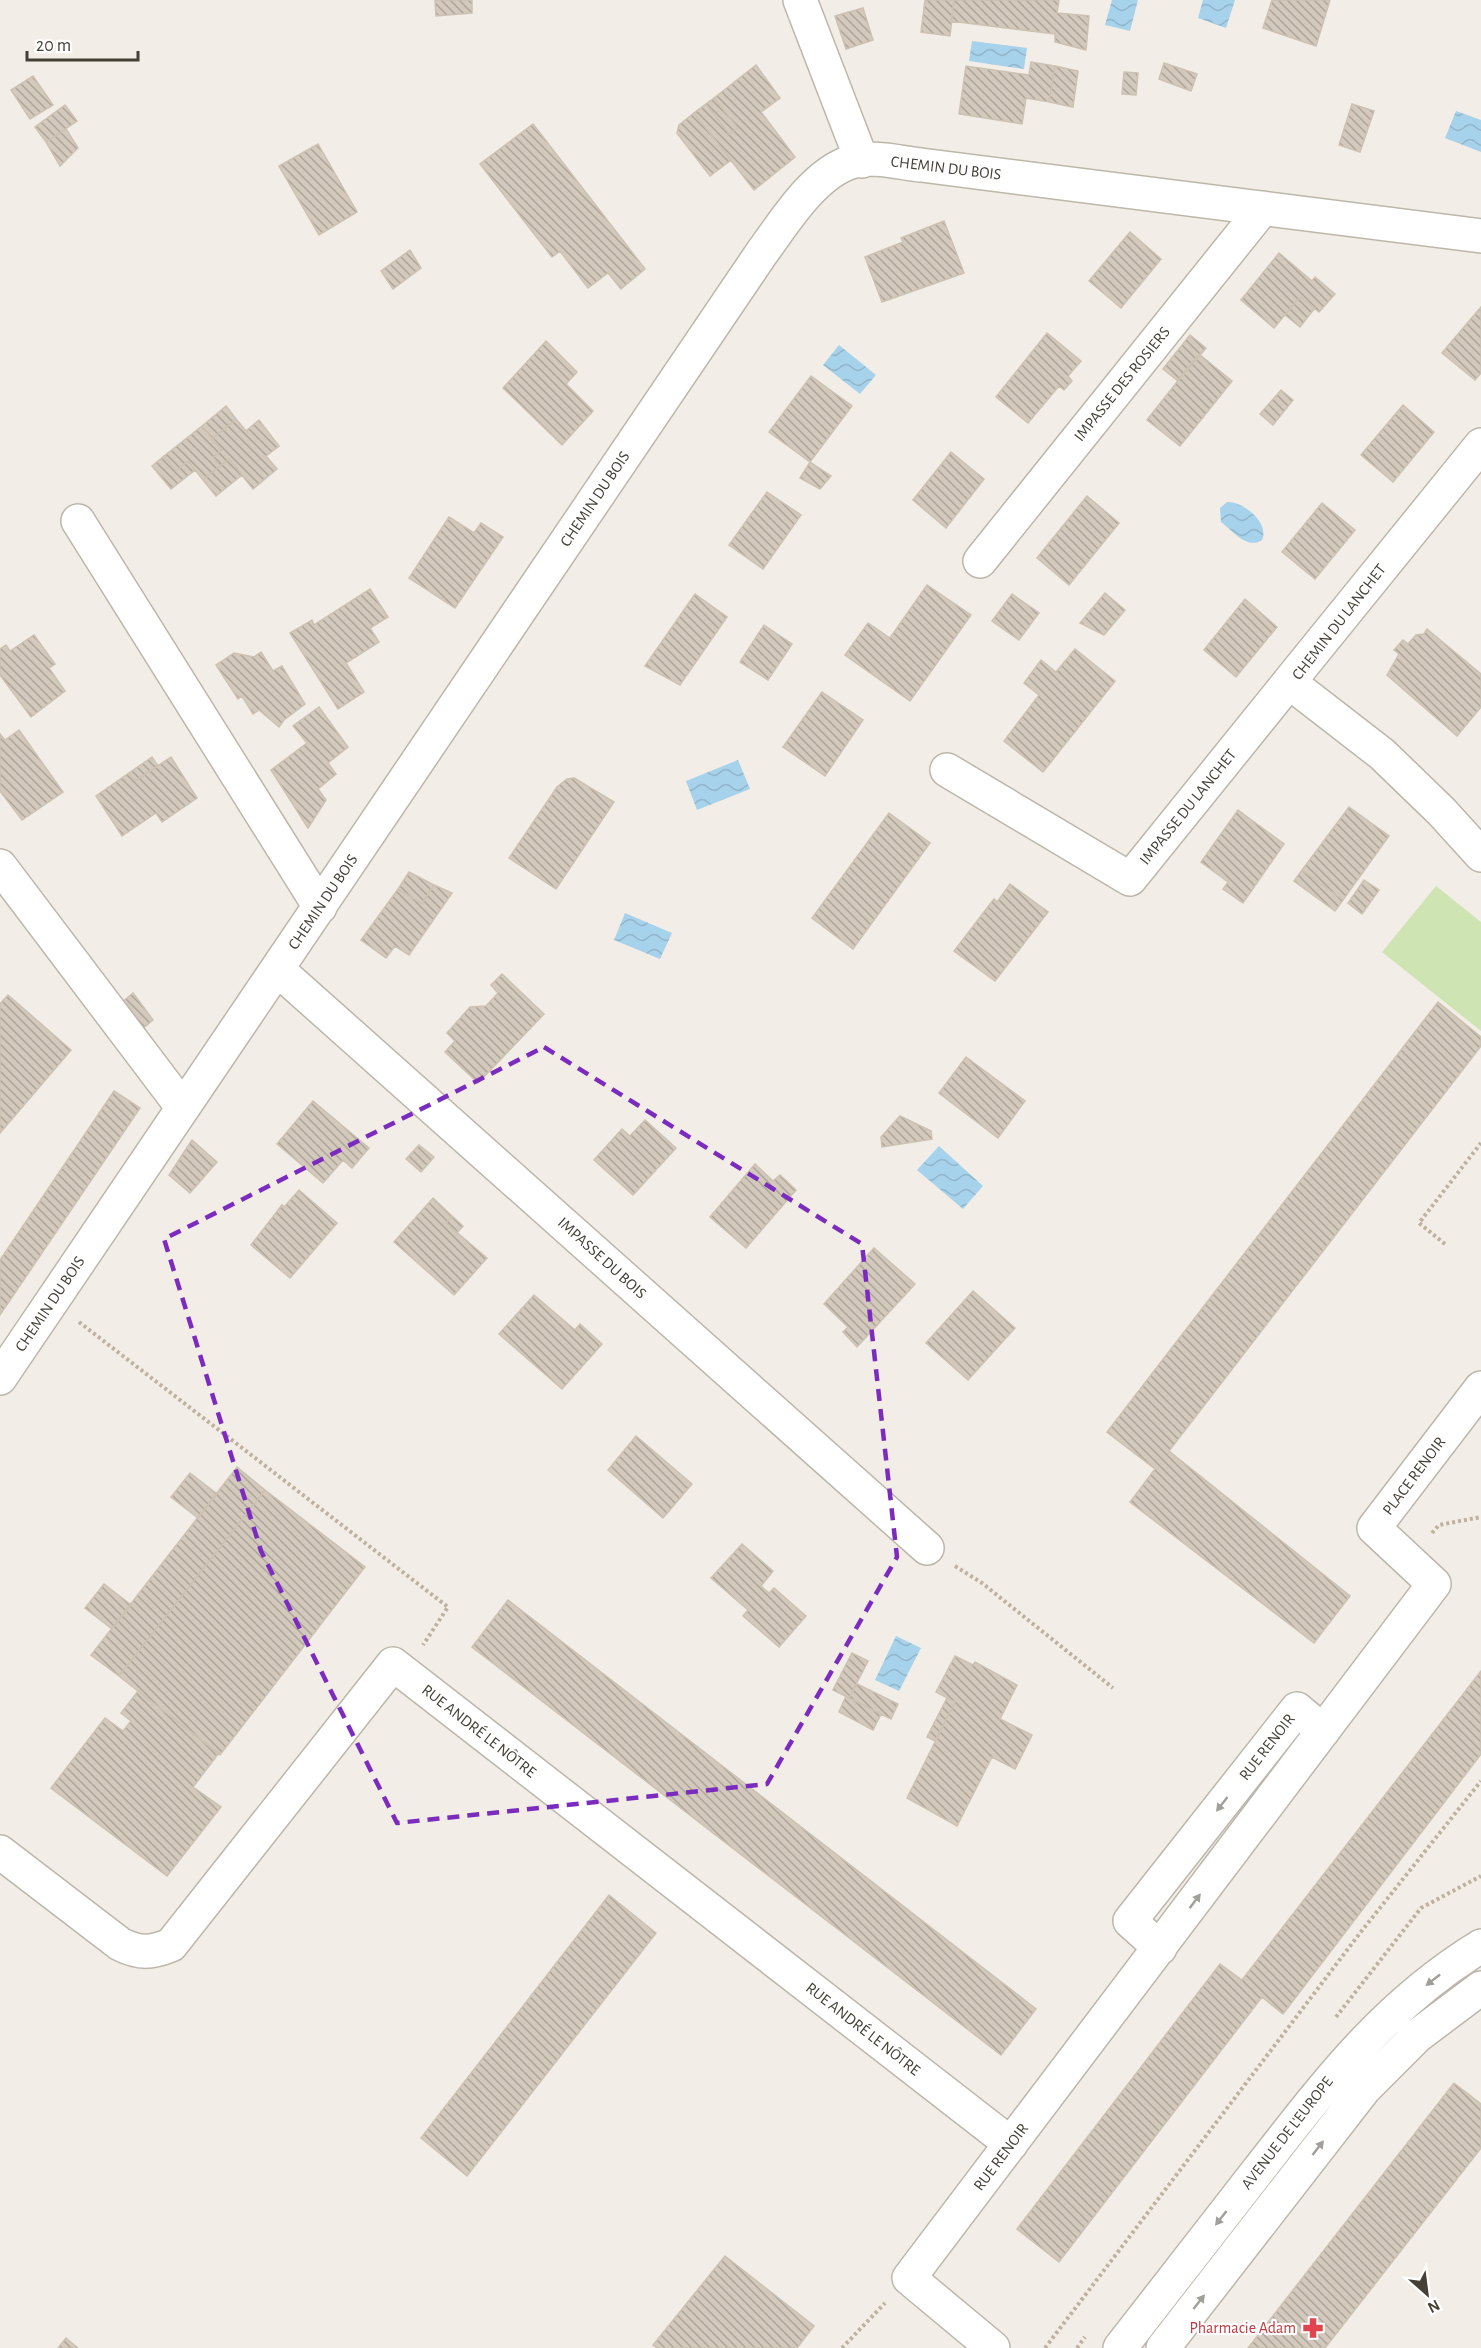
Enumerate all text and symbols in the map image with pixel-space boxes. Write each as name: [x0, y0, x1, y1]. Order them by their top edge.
scale bar: [27, 24, 138, 62]
text: 20 m: [36, 37, 71, 55]
street label: CHEMIN DU BOIS: [890, 153, 1002, 183]
street label: IMPASSE DES ROSIERS: [1071, 324, 1173, 444]
street label: CHEMIN DU BOIS: [557, 448, 633, 550]
street label: CHEMIN DU LANCHET: [1289, 561, 1389, 683]
street label: IMPASSE DU LANCHET: [1137, 746, 1239, 868]
street label: CHEMIN DU BOIS: [285, 851, 361, 953]
street label: IMPASSE DU BOIS: [555, 1214, 649, 1302]
street label: CHEMIN DU BOIS: [12, 1253, 88, 1355]
street label: PLACE RENOIR: [1380, 1434, 1449, 1518]
street label: RUE ANDRÉ LE NÔTRE: [419, 1680, 541, 1781]
street label: RUE RENOIR: [1236, 1711, 1298, 1783]
one-way arrow: [1217, 1797, 1229, 1812]
one-way arrow: [1189, 1893, 1201, 1909]
one-way arrow: [1425, 1973, 1441, 1986]
street label: RUE ANDRÉ LE NÔTRE: [803, 1978, 925, 2079]
street label: AVENUE DE L'EUROPE: [1238, 2073, 1336, 2192]
street label: RUE RENOIR: [971, 2120, 1031, 2194]
one-way arrow: [1312, 2140, 1324, 2155]
one-way arrow: [1215, 2211, 1227, 2226]
north arrow: [1397, 2264, 1457, 2324]
one-way arrow: [1192, 2294, 1204, 2309]
text: N: [1425, 2297, 1442, 2316]
pharmacy icon: Pharmacie Adam: [1301, 2316, 1325, 2340]
place label: Pharmacie Adam: [1189, 2320, 1296, 2336]

